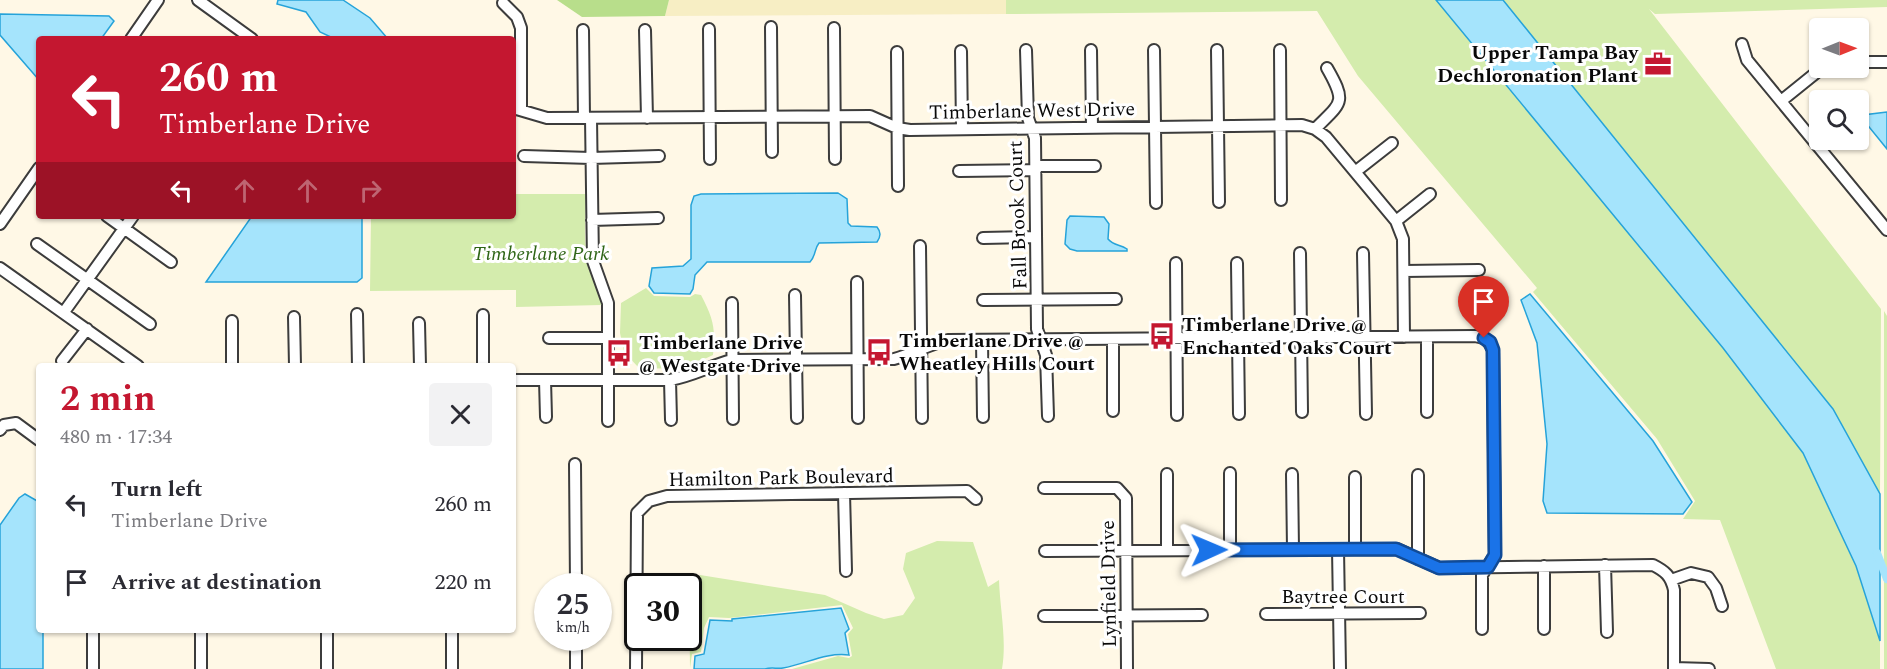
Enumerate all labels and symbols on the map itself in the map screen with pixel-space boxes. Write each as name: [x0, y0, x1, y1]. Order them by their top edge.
north arrow: [1809, 18, 1869, 78]
place label: Upper Tampa Bay Dechloronation Plant: [1437, 38, 1639, 91]
office icon: Upper Tampa Bay Dechloronation Plant: [1643, 49, 1673, 79]
street label: Timberlane West Drive: [929, 94, 1135, 128]
street label: Fall Brook Court: [1000, 140, 1036, 290]
park label: Timberlane Park: [473, 239, 610, 269]
pin: [1458, 276, 1509, 338]
place label: Timberlane Drive @ Enchanted Oaks Court: [1182, 310, 1392, 363]
bus stop icon: Timberlane Drive @ Enchanted Oaks Court: [1147, 321, 1177, 351]
place label: Timberlane Drive @ Wheatley Hills Court: [899, 326, 1095, 379]
place label: Timberlane Drive @ Westgate Drive: [639, 328, 803, 381]
bus stop icon: Timberlane Drive @ Wheatley Hills Court: [864, 337, 894, 367]
bus stop icon: Timberlane Drive @ Westgate Drive: [604, 338, 634, 368]
street label: Hamilton Park Boulevard: [668, 461, 894, 495]
position arrow: [1177, 518, 1241, 582]
street label: Lynfield Drive: [1093, 520, 1125, 648]
speed limit sign: 30: [624, 573, 702, 651]
street label: Baytree Court: [1281, 582, 1405, 612]

